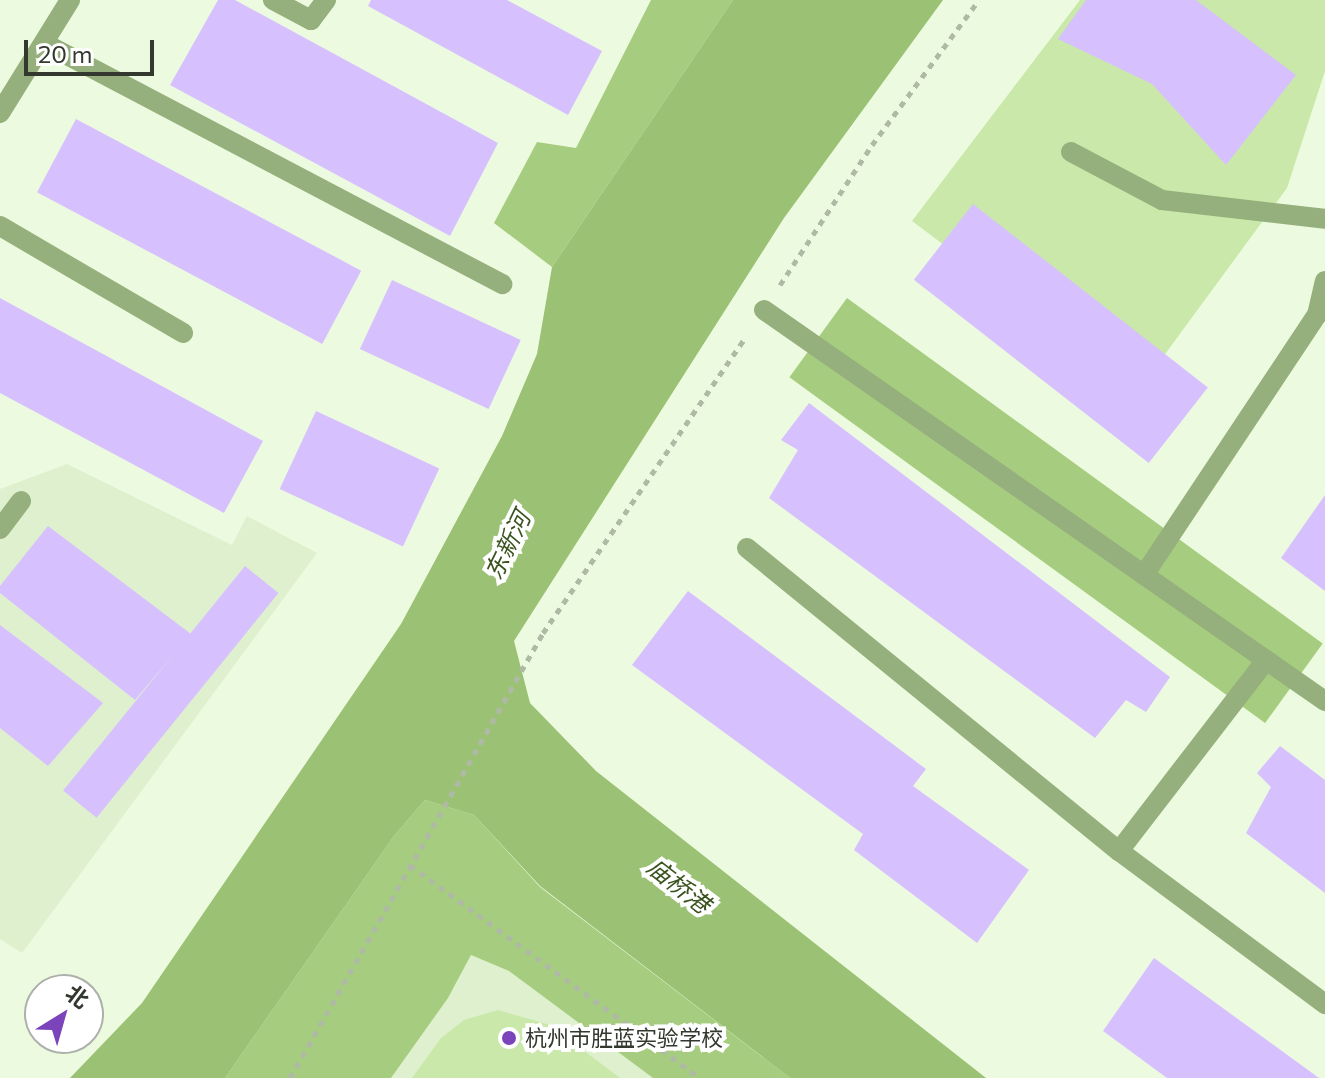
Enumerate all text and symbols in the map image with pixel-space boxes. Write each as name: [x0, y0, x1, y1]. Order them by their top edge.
scale bar: [28, 24, 158, 74]
text: 20 m: [38, 39, 92, 68]
water label: 东新河: [478, 506, 536, 584]
water label: 庙桥港: [642, 851, 716, 919]
north arrow: [24, 974, 104, 1054]
text: 北: [61, 979, 94, 1013]
place label: 杭州市胜蓝实验学校: [525, 1025, 723, 1051]
marker: 杭州市胜蓝实验学校: [500, 1029, 518, 1047]

